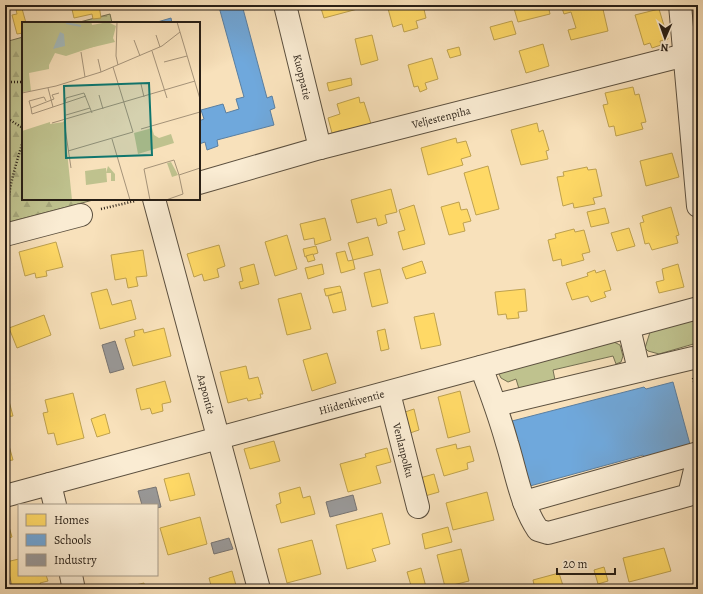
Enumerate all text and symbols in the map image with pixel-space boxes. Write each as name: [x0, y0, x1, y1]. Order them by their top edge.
north arrow: [645, 18, 685, 58]
inset map: [22, 22, 200, 200]
text: N: [660, 40, 669, 55]
street label: Kuoppatie: [290, 52, 315, 101]
street label: Veljestenpiha: [409, 102, 473, 132]
street label: Aapontie: [194, 372, 219, 416]
street label: Hiidenkiventie: [317, 386, 386, 418]
street label: Venlanpolku: [389, 420, 418, 479]
legend: [18, 504, 158, 576]
text: Homes: [54, 512, 89, 528]
text: Schools: [54, 532, 91, 548]
scale bar: [557, 550, 615, 576]
text: Industry: [54, 552, 97, 568]
text: 20 m: [563, 556, 587, 572]

